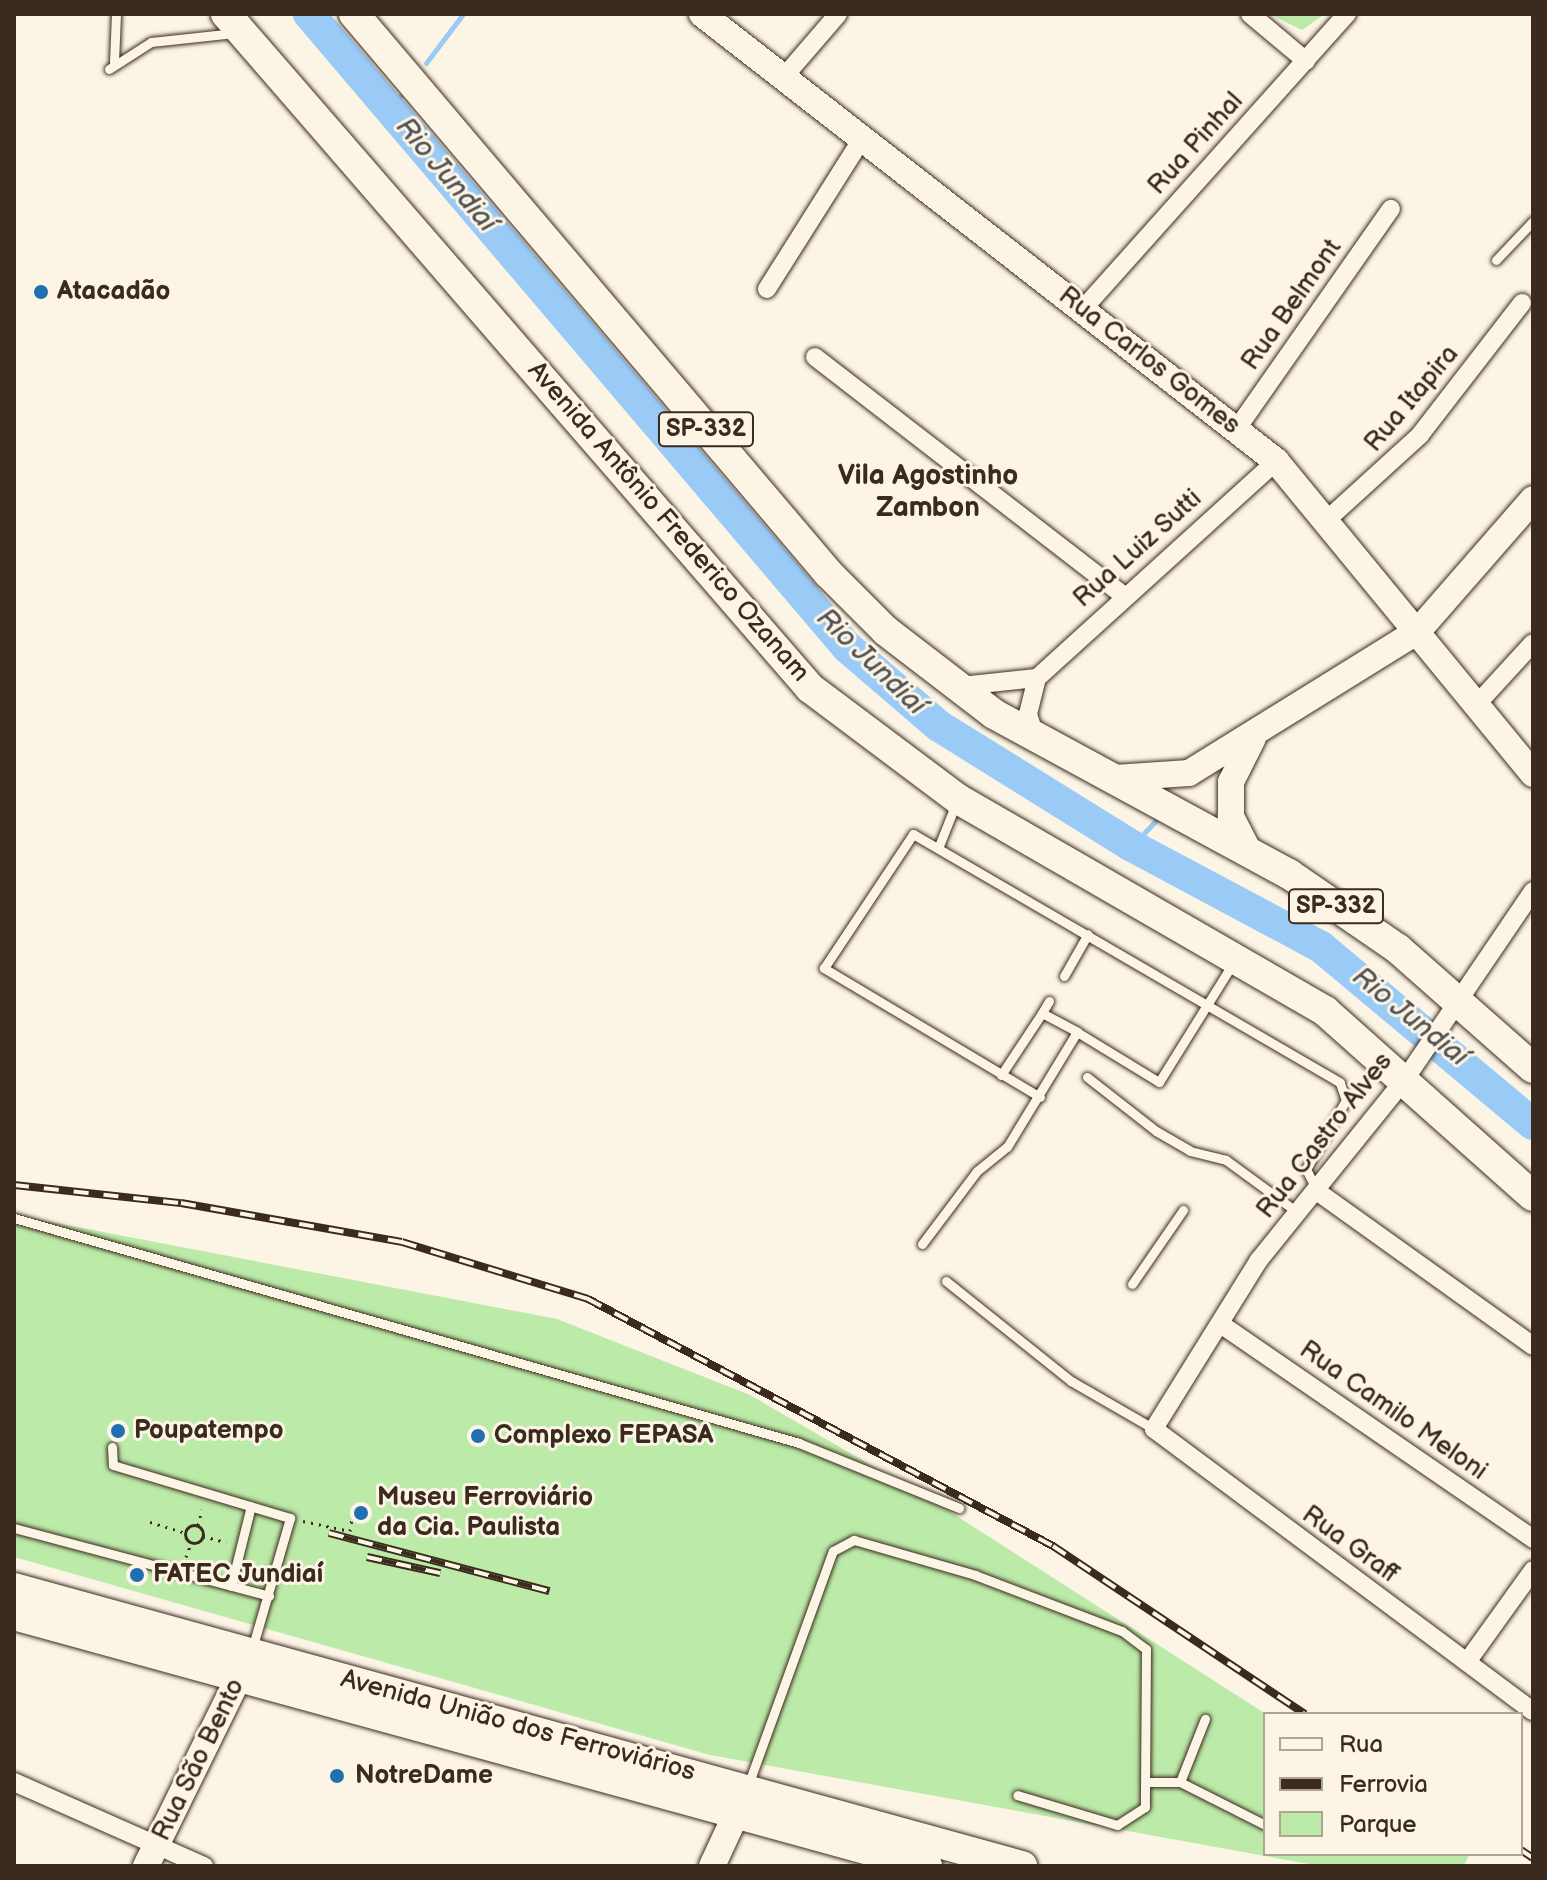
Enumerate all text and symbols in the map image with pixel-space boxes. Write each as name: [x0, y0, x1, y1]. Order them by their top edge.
street label: Rua Pinhal: [1142, 86, 1250, 202]
water label: Rio Jundiaí: [388, 110, 504, 240]
street label: Rua Belmont: [1235, 234, 1349, 376]
place label: Atacadão: [57, 276, 170, 308]
street label: Rua Carlos Gomes: [1052, 280, 1246, 442]
marker: Atacadão: [32, 283, 50, 301]
street label: Rua Itapira: [1358, 339, 1466, 459]
street label: Avenida Antônio Frederico Ozanam: [521, 356, 815, 688]
road number: SP-332: [656, 409, 756, 449]
district label: Vila Agostinho Zambon: [838, 459, 1018, 525]
street label: Rua Luiz Sutti: [1067, 483, 1209, 615]
water label: Rio Jundiaí: [809, 601, 933, 723]
road number: SP-332: [1286, 886, 1386, 926]
water label: Rio Jundiaí: [1345, 960, 1475, 1074]
street label: Rua Castro Alves: [1251, 1047, 1399, 1225]
street label: Rua Camilo Meloni: [1293, 1335, 1493, 1487]
place label: Poupatempo: [134, 1415, 284, 1447]
place label: Complexo FEPASA: [494, 1420, 713, 1452]
marker: Poupatempo: [109, 1422, 127, 1440]
marker: Complexo FEPASA: [469, 1427, 487, 1445]
place label: Museu Ferroviário da Cia. Paulista: [377, 1482, 593, 1544]
street label: Rua Graff: [1296, 1499, 1404, 1591]
marker: Museu Ferroviário da Cia. Paulista: [352, 1504, 370, 1522]
place label: FATEC Jundiaí: [153, 1559, 323, 1591]
marker: FATEC Jundiaí: [128, 1566, 146, 1584]
street label: Avenida União dos Ferroviários: [337, 1664, 699, 1788]
street label: Rua São Bento: [146, 1674, 252, 1846]
legend: [1263, 1712, 1523, 1856]
text: Rua: [1339, 1730, 1383, 1759]
place label: NotreDame: [355, 1760, 493, 1792]
marker: NotreDame: [326, 1765, 348, 1787]
text: Ferrovia: [1339, 1770, 1428, 1799]
text: Parque: [1339, 1810, 1417, 1839]

